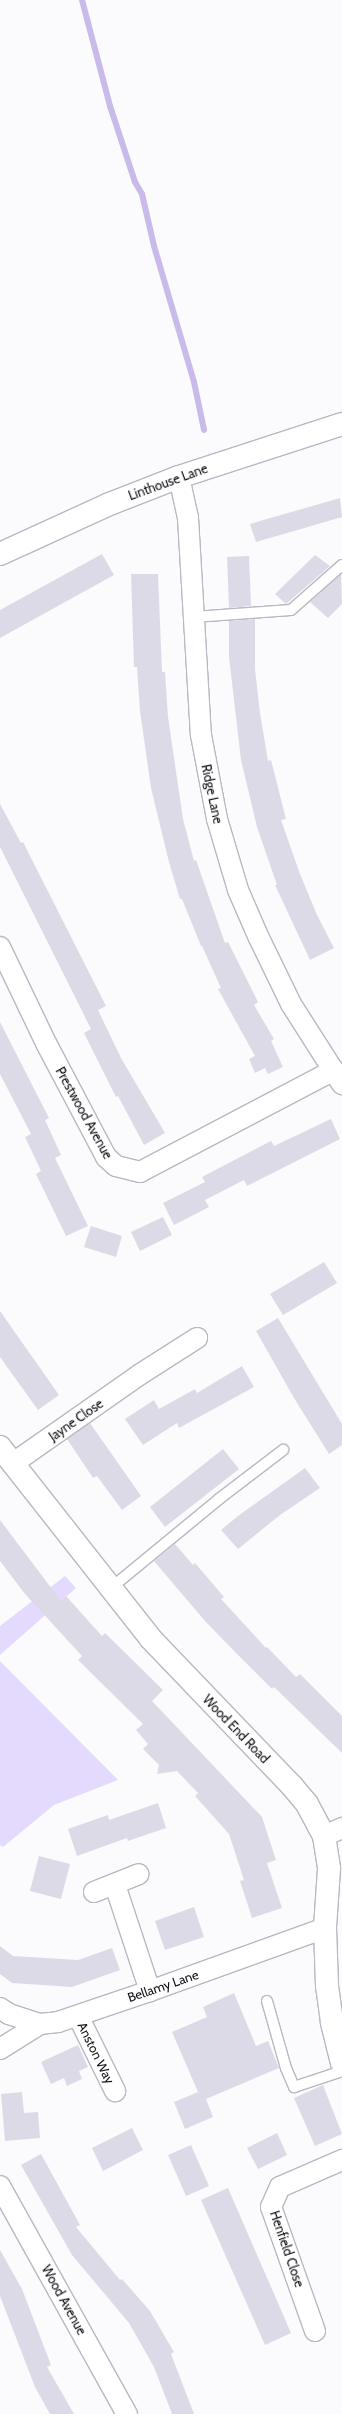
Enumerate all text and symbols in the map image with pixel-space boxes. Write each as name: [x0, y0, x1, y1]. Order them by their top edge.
street label: Linthouse Lane: [126, 460, 210, 504]
street label: Ridge Lane: [198, 763, 226, 825]
street label: Prestwood Avenue: [52, 1064, 116, 1162]
street label: Jayne Close: [46, 1396, 106, 1444]
street label: Wood End Road: [200, 1692, 272, 1766]
street label: Bellamy Lane: [125, 1967, 201, 2005]
street label: Anston Way: [74, 2020, 118, 2086]
street label: Henfield Close: [267, 2209, 307, 2289]
street label: Wood Avenue: [38, 2262, 90, 2338]

